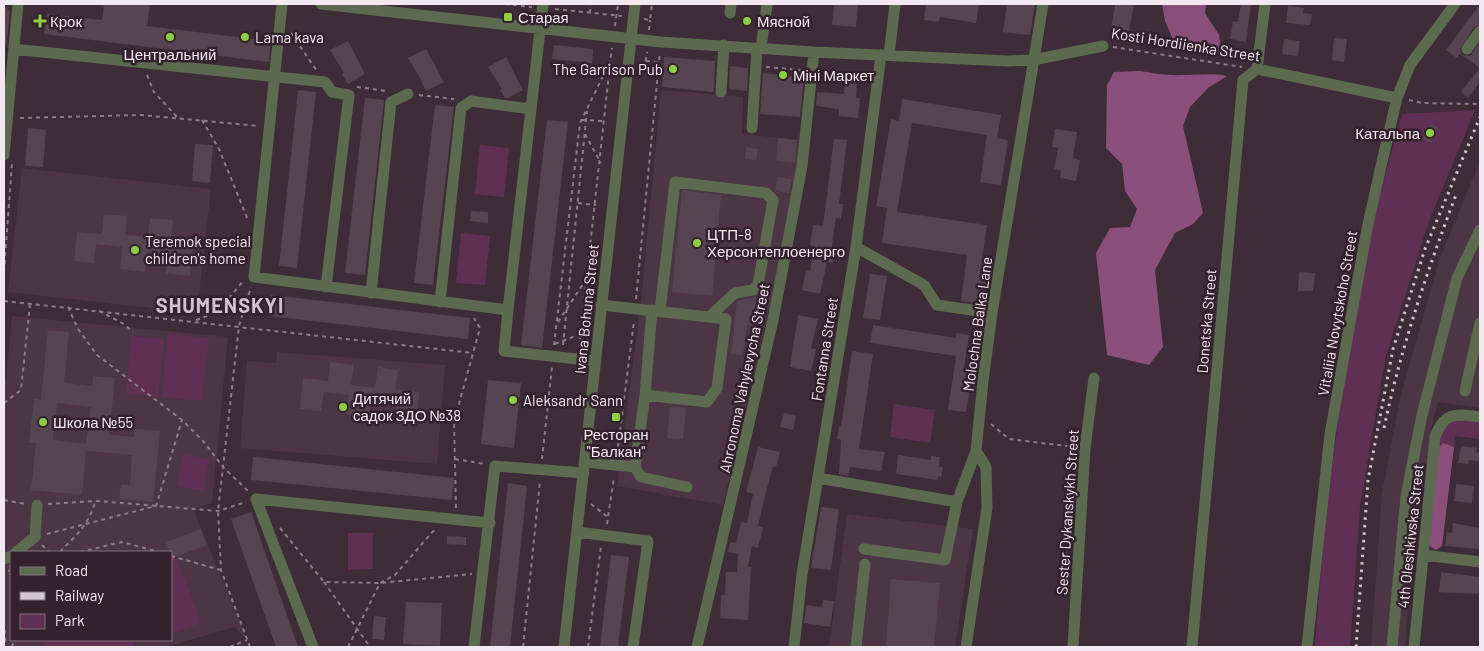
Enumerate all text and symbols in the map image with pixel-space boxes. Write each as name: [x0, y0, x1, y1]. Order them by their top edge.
place label: Старая: [518, 8, 569, 26]
marker: Старая: [502, 11, 514, 23]
place label: Крок: [50, 12, 82, 30]
place label: Мясной: [757, 12, 810, 30]
marker: Крок: [34, 15, 46, 27]
marker: Мясной: [741, 15, 753, 27]
street label: Kosti Hordiienka Street: [1110, 23, 1262, 65]
place label: Lama kava: [255, 28, 324, 46]
marker: Центральний: [164, 31, 176, 43]
marker: Lama kava: [239, 31, 251, 43]
place label: Центральний: [124, 45, 216, 63]
place label: The Garrison Pub: [552, 60, 663, 78]
marker: The Garrison Pub: [667, 63, 679, 75]
place label: Міні Маркет: [793, 66, 874, 84]
marker: Міні Маркет: [777, 69, 789, 81]
place label: Катальпа: [1355, 124, 1421, 142]
marker: Катальпа: [1424, 127, 1436, 139]
place label: ЦТП-8 Херсонтеплоенерго: [707, 225, 845, 260]
street label: Vitaliia Novytskoho Street: [1314, 229, 1360, 397]
place label: Teremok special children's home: [145, 232, 251, 267]
marker: ЦТП-8 Херсонтеплоенерго: [691, 237, 703, 249]
street label: Ivana Bohuna Street: [570, 243, 602, 375]
marker: Teremok special children's home: [129, 244, 141, 256]
street label: Molochna Balka Lane: [959, 255, 995, 392]
street label: Donetska Street: [1192, 268, 1220, 374]
street label: Ahronoma Vahylevycha Street: [715, 282, 773, 474]
district label: SHUMENSKYI: [156, 293, 284, 317]
street label: Fontanna Street: [807, 296, 841, 402]
place label: Дитячий садок ЗДО №38: [353, 389, 461, 424]
place label: Aleksandr Sann: [523, 391, 623, 409]
marker: Aleksandr Sann: [507, 394, 519, 406]
marker: Дитячий садок ЗДО №38: [337, 401, 349, 413]
marker: Ресторан "Балкан": [610, 411, 622, 423]
place label: Школа №55: [53, 413, 133, 431]
marker: Школа №55: [37, 416, 49, 428]
place label: Ресторан "Балкан": [583, 425, 649, 460]
street label: Sester Dykanskykh Street: [1052, 429, 1082, 595]
street label: 4th Oleshkivska Street: [1393, 463, 1427, 609]
legend: [10, 551, 172, 641]
text: Road: [55, 561, 88, 579]
text: Railway: [55, 586, 104, 604]
text: Park: [55, 611, 85, 629]

